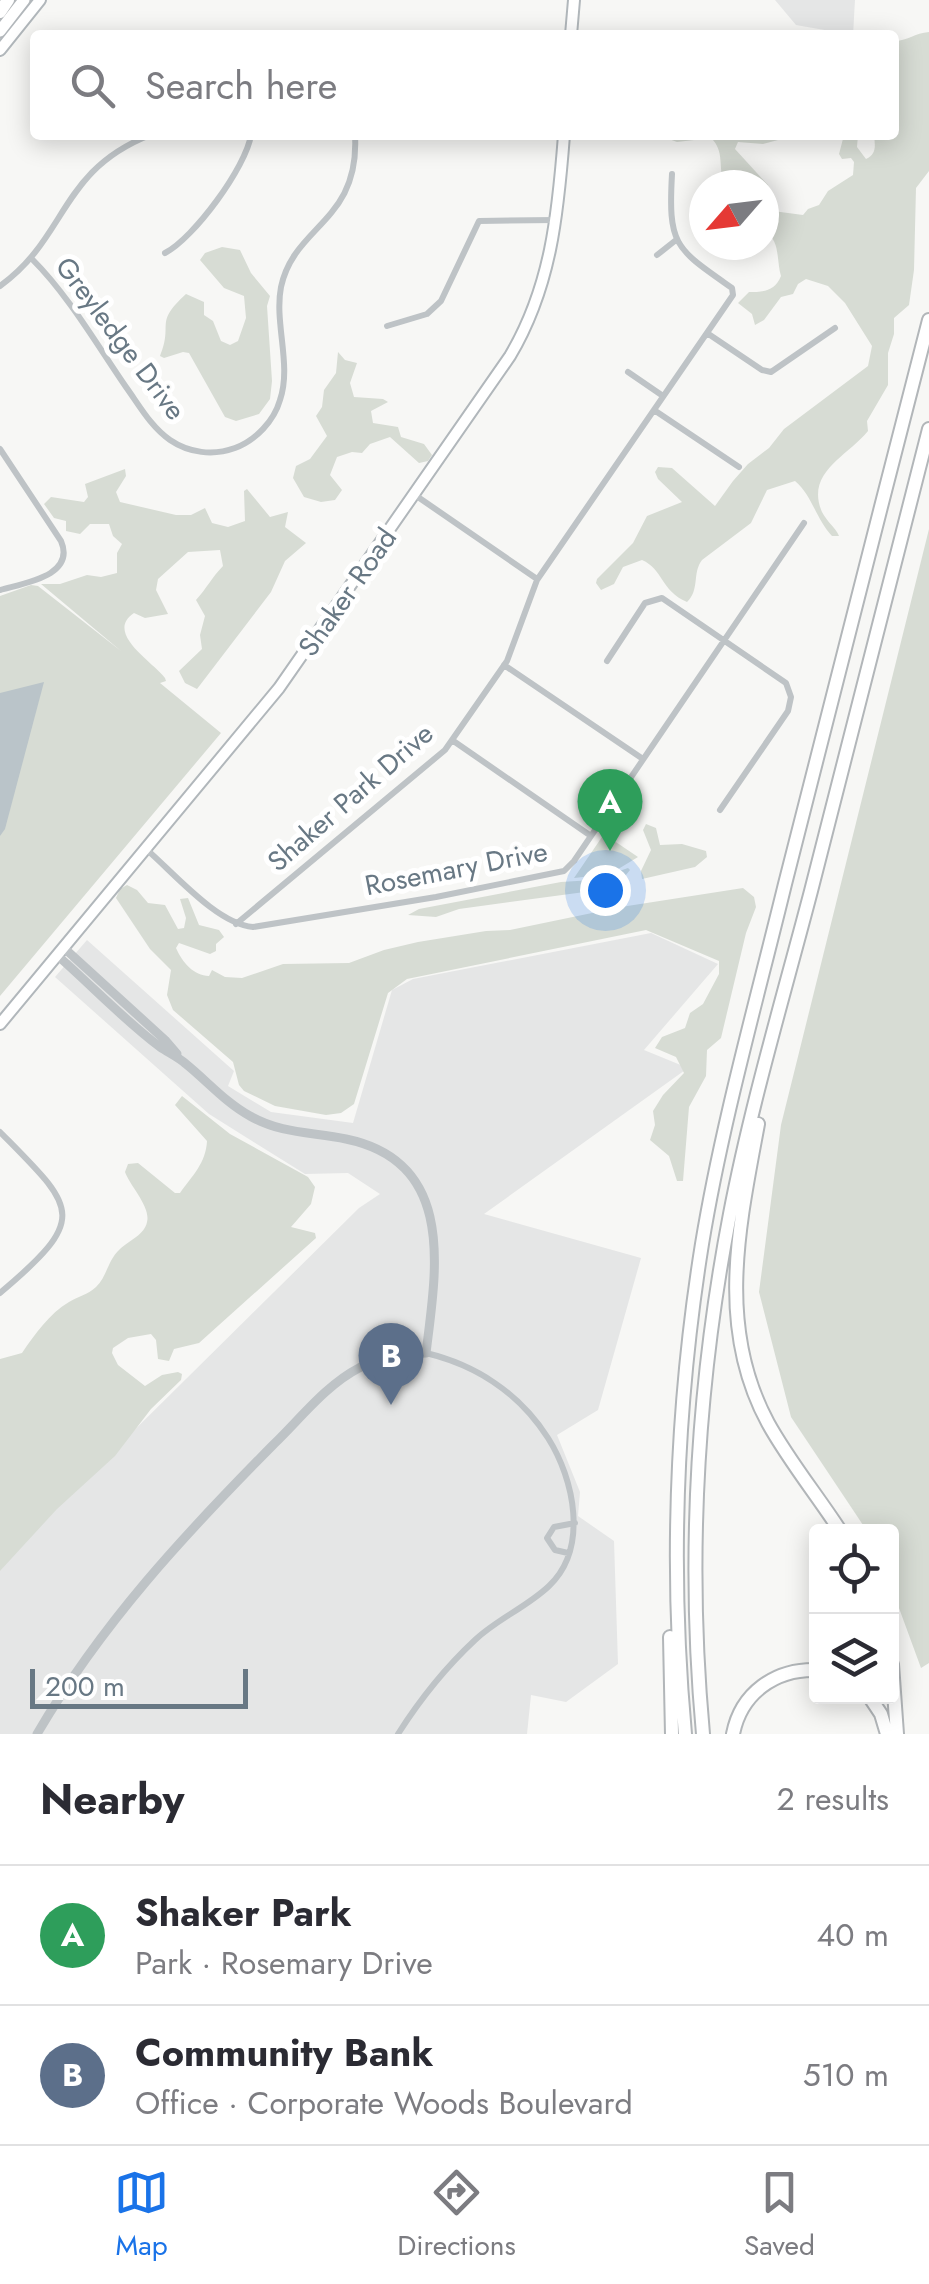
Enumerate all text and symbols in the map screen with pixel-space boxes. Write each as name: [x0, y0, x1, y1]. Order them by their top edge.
search box: [30, 30, 899, 140]
icon: search: [65, 58, 120, 113]
text: Search here: [145, 58, 337, 113]
north arrow: [689, 170, 779, 260]
street label: Greyledge Drive: [46, 248, 196, 429]
street label: Shaker Road: [288, 520, 407, 665]
street label: Shaker Park Drive: [258, 714, 442, 881]
pin: A: [578, 768, 642, 851]
street label: Rosemary Drive: [361, 831, 551, 906]
your location: [580, 865, 631, 916]
pin: B: [358, 1322, 424, 1405]
map controls: [809, 1524, 899, 1704]
button: locate: [809, 1524, 899, 1614]
button: layers: [809, 1614, 899, 1704]
scale bar: [30, 1664, 248, 1708]
text: 200 m: [45, 1666, 125, 1707]
text: Nearby: [40, 1769, 184, 1830]
text: 2 results: [777, 1776, 889, 1822]
text: Shaker Park: [135, 1885, 352, 1940]
text: A: [61, 1912, 84, 1958]
text: 40 m: [817, 1912, 889, 1958]
text: Park · Rosemary Drive: [135, 1940, 433, 1986]
text: Community Bank: [135, 2025, 433, 2080]
text: B: [62, 2052, 83, 2098]
text: 510 m: [803, 2052, 889, 2098]
text: Office · Corporate Woods Boulevard: [135, 2080, 633, 2126]
tab: Map: [114, 2165, 169, 2266]
tab: Directions: [397, 2165, 516, 2266]
tab: Saved: [744, 2165, 815, 2266]

